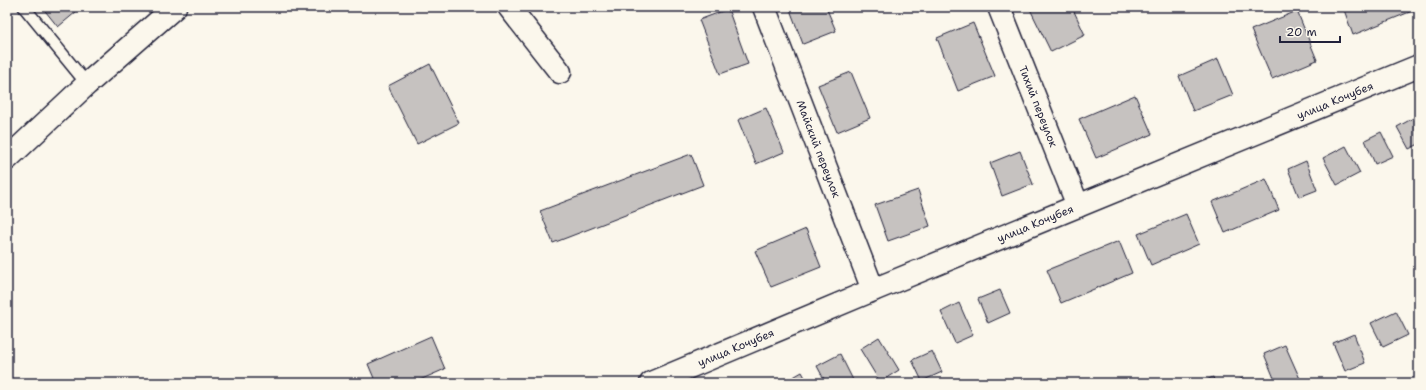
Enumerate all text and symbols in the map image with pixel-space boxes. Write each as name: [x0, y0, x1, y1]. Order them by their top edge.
scale bar: [1280, 18, 1340, 44]
text: 20 m: [1286, 24, 1317, 40]
street label: Тихий переулок: [1015, 64, 1061, 150]
street label: улица Кочубея: [1295, 79, 1376, 123]
street label: Майский переулок: [793, 98, 844, 200]
street label: улица Кочубея: [995, 202, 1076, 246]
street label: улица Кочубея: [696, 325, 776, 371]

